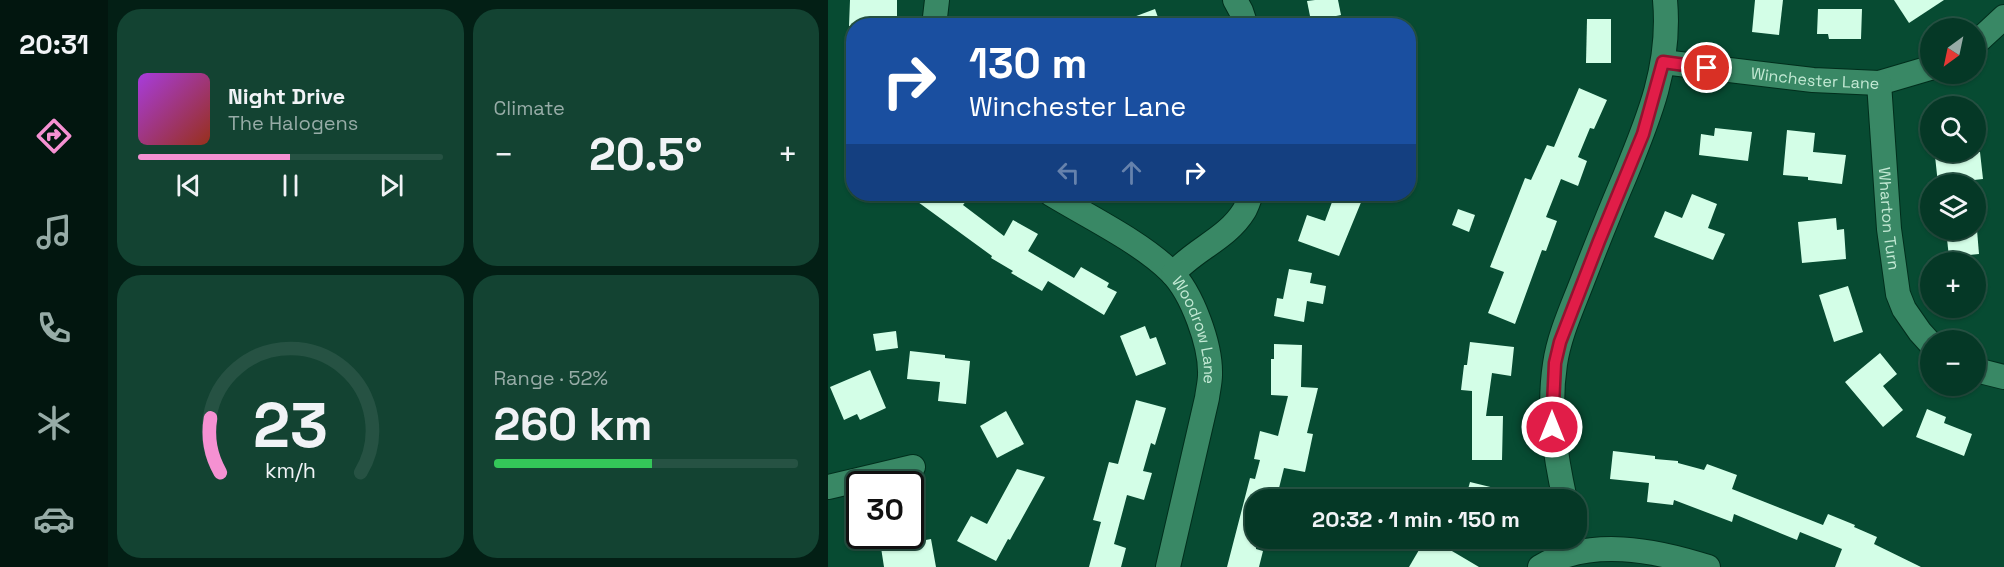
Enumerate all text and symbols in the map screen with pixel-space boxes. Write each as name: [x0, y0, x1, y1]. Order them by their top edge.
north arrow: [1920, 18, 1986, 84]
map controls: [1920, 18, 1986, 396]
text: 20:31: [19, 27, 89, 62]
text: 130 m: [969, 37, 1087, 90]
icon: right: [870, 42, 948, 120]
pin: [1681, 42, 1732, 93]
icon: arrive: [1690, 51, 1723, 84]
street label: Winchester Lane: [1750, 62, 1880, 94]
text: Night Drive: [228, 82, 345, 110]
text: Winchester Lane: [969, 89, 1186, 124]
text: Climate: [494, 95, 565, 121]
button: search: [1920, 96, 1986, 162]
text: The Halogens: [228, 110, 358, 136]
icon: directions: [33, 115, 75, 157]
text: 20.5°: [589, 126, 703, 183]
text: −: [494, 134, 514, 176]
text: +: [778, 134, 798, 176]
icon: left: [1052, 156, 1085, 189]
icon: ahead: [1115, 156, 1148, 189]
icon: right: [1178, 156, 1211, 189]
street label: Wharton Turn: [1874, 166, 1905, 271]
icon: previous: [172, 169, 205, 202]
icon: pause: [274, 169, 307, 202]
icon: next: [375, 169, 408, 202]
button: layers: [1920, 174, 1986, 240]
icon: music: [33, 211, 75, 253]
button: +: [1920, 252, 1986, 318]
street label: Woodrow Lane: [1168, 272, 1221, 385]
icon: phone: [33, 307, 75, 349]
button: −: [1920, 330, 1986, 396]
text: Range · 52%: [494, 365, 608, 391]
text: 23: [253, 386, 328, 465]
position arrow: [1520, 395, 1584, 459]
text: 260 km: [494, 396, 652, 453]
icon: climate: [33, 402, 75, 444]
text: km/h: [265, 458, 316, 485]
speed limit sign: 30: [846, 471, 924, 549]
icon: car: [33, 498, 75, 540]
text: 20:32 · 1 min · 150 m: [1312, 505, 1520, 533]

